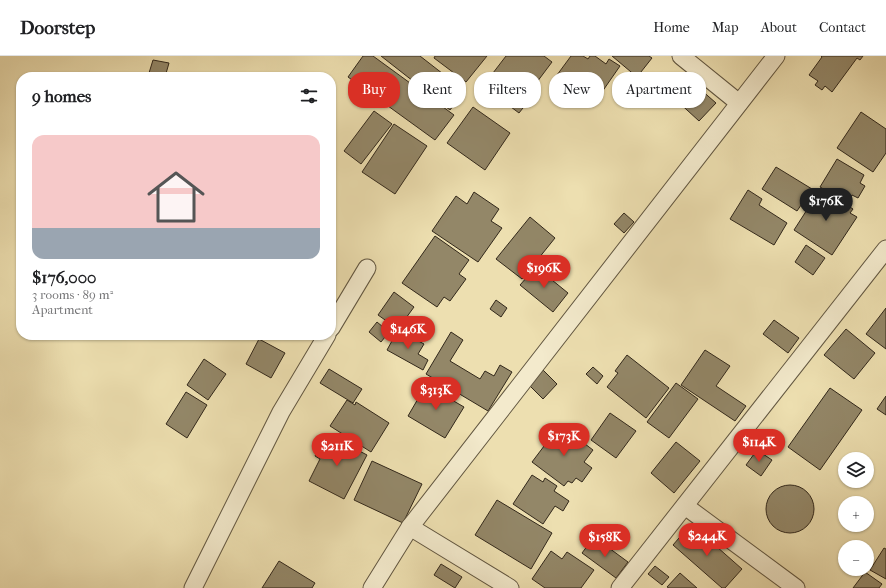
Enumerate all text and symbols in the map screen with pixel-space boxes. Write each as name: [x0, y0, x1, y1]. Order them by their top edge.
text: Doorstep: [20, 17, 95, 39]
text: Home: [653, 19, 690, 36]
text: Map: [712, 19, 739, 36]
text: About: [761, 19, 797, 36]
text: Contact: [819, 19, 866, 36]
chip: Buy: [348, 72, 400, 108]
chip: Rent: [408, 72, 466, 108]
chip: Filters: [474, 72, 541, 108]
chip: New: [549, 72, 604, 108]
chip: Apartment: [612, 72, 706, 108]
icon: filters: [298, 85, 320, 107]
text: 9 homes: [32, 86, 91, 106]
icon: home: [140, 161, 212, 233]
pin: $176K: [798, 188, 854, 222]
text: $176K: [809, 193, 843, 208]
pin: $196K: [516, 255, 572, 289]
text: $196K: [526, 260, 562, 275]
text: $176,000: [32, 267, 97, 287]
text: 3 rooms · 89 m²: [32, 287, 113, 302]
text: Apartment: [32, 302, 93, 317]
pin: $146K: [380, 316, 436, 350]
text: $146K: [390, 321, 426, 336]
pin: $313K: [408, 377, 464, 411]
text: $313K: [420, 382, 452, 397]
pin: $173K: [536, 423, 592, 457]
text: $173K: [548, 428, 580, 443]
pin: $114K: [731, 429, 787, 463]
pin: $211K: [309, 433, 365, 467]
text: $114K: [742, 434, 776, 449]
text: $211K: [321, 438, 353, 453]
map controls: [838, 452, 874, 576]
button: layers: [838, 452, 874, 488]
button: +: [838, 496, 874, 532]
pin: $244K: [679, 523, 735, 557]
pin: $158K: [577, 524, 633, 558]
text: $244K: [688, 528, 726, 543]
text: $158K: [588, 529, 622, 544]
button: −: [838, 540, 874, 576]

